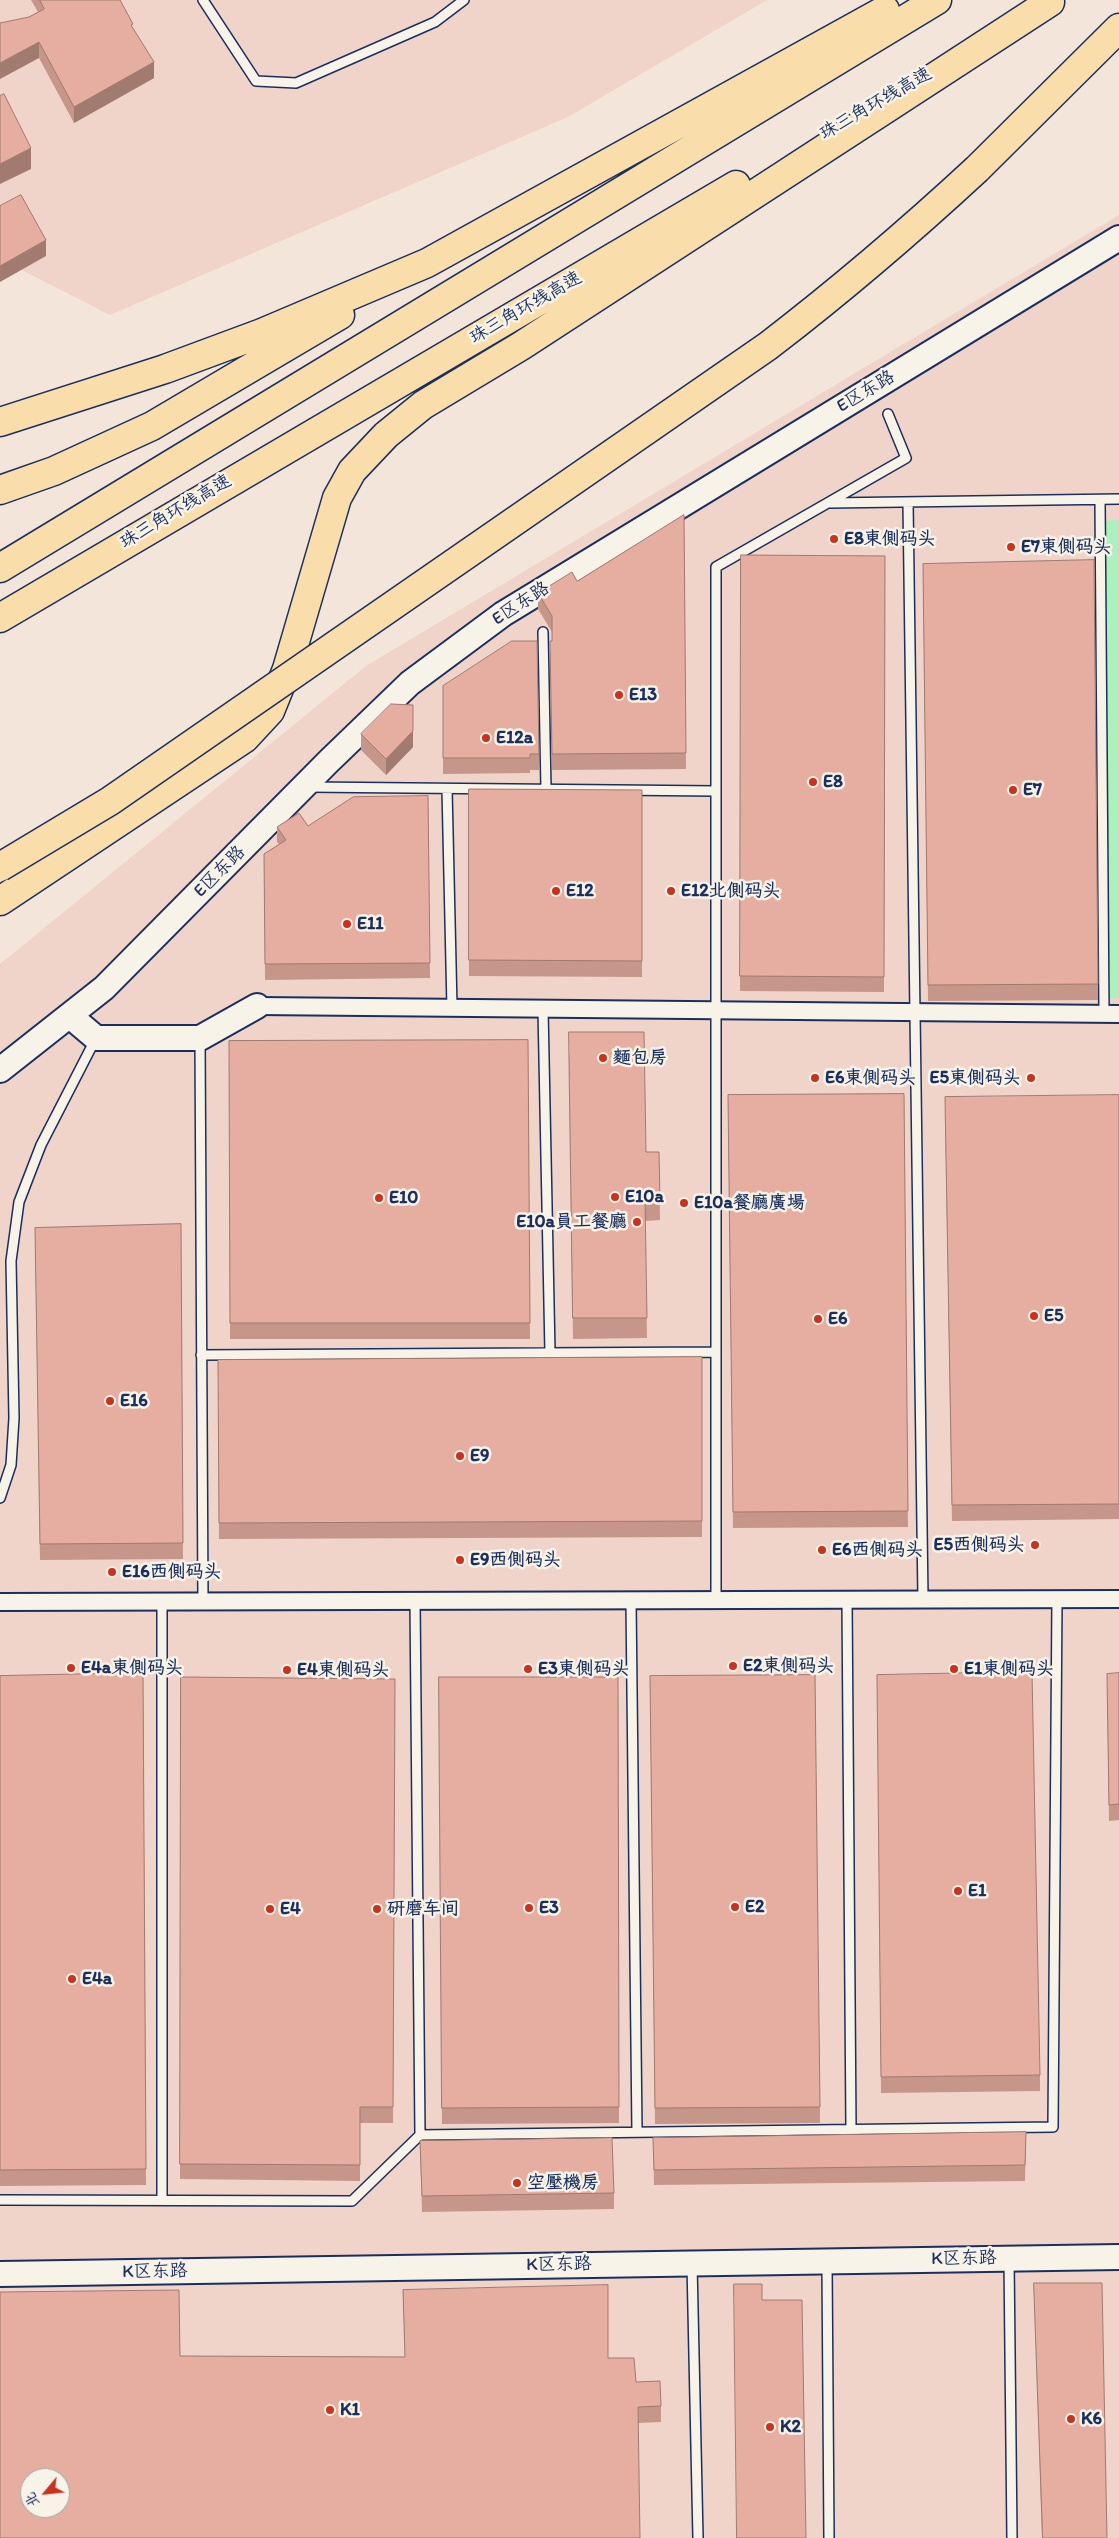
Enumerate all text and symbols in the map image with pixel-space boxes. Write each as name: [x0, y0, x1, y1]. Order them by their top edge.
street label: 珠三角环线高速: [816, 63, 936, 145]
street label: 珠三角环线高速: [466, 267, 586, 349]
street label: E区东路: [833, 366, 899, 418]
street label: 珠三角环线高速: [116, 470, 236, 554]
place label: E8東側码头: [844, 528, 936, 550]
marker: E8東側码头: [828, 533, 840, 545]
place label: E7東側码头: [1021, 536, 1112, 558]
marker: E7東側码头: [1005, 541, 1017, 553]
street label: E区东路: [488, 578, 554, 630]
place label: E13: [629, 684, 657, 706]
marker: E13: [613, 689, 625, 701]
place label: E12a: [496, 727, 533, 749]
marker: E12a: [480, 732, 492, 744]
place label: E8: [823, 771, 843, 793]
marker: E8: [807, 776, 819, 788]
place label: E7: [1023, 779, 1042, 801]
marker: E7: [1007, 784, 1019, 796]
street label: E区东路: [190, 842, 250, 902]
place label: E12: [566, 880, 594, 902]
place label: E12北側码头: [681, 880, 781, 902]
marker: E12: [550, 885, 562, 897]
marker: E12北側码头: [665, 885, 677, 897]
place label: E11: [357, 913, 384, 935]
marker: E11: [341, 918, 353, 930]
place label: 麵包房: [613, 1047, 667, 1069]
marker: 麵包房: [597, 1052, 609, 1064]
place label: E6東側码头: [825, 1067, 916, 1089]
place label: E5東側码头: [930, 1067, 1021, 1089]
marker: E6東側码头: [809, 1072, 821, 1084]
marker: E5東側码头: [1025, 1072, 1037, 1084]
place label: E10a: [625, 1186, 664, 1208]
place label: E10: [389, 1187, 418, 1209]
marker: E10a: [609, 1191, 621, 1203]
marker: E10: [373, 1192, 385, 1204]
place label: E10a餐廳廣場: [694, 1192, 805, 1214]
marker: E10a餐廳廣場: [678, 1197, 690, 1209]
place label: E10a員工餐廳: [516, 1211, 627, 1233]
marker: E10a員工餐廳: [631, 1216, 643, 1228]
place label: E5: [1044, 1305, 1063, 1327]
place label: E6: [828, 1308, 847, 1330]
marker: E5: [1028, 1310, 1040, 1322]
marker: E6: [812, 1313, 824, 1325]
place label: E16: [120, 1390, 148, 1412]
marker: E16: [104, 1395, 116, 1407]
place label: E9: [470, 1445, 489, 1467]
marker: E9: [454, 1450, 466, 1462]
place label: E5西側码头: [934, 1534, 1025, 1556]
place label: E6西側码头: [832, 1539, 923, 1561]
marker: E5西側码头: [1029, 1539, 1041, 1551]
marker: E6西側码头: [816, 1544, 828, 1556]
place label: E9西側码头: [470, 1549, 561, 1571]
marker: E9西側码头: [454, 1554, 466, 1566]
place label: E16西側码头: [122, 1561, 222, 1583]
marker: E16西側码头: [106, 1566, 118, 1578]
place label: E2東側码头: [743, 1655, 834, 1677]
place label: E4a東側码头: [81, 1657, 183, 1679]
place label: E3東側码头: [538, 1658, 630, 1680]
place label: E1東側码头: [964, 1658, 1054, 1680]
place label: E4東側码头: [297, 1659, 390, 1681]
marker: E2東側码头: [727, 1660, 739, 1672]
marker: E4a東側码头: [65, 1662, 77, 1674]
marker: E3東側码头: [522, 1663, 534, 1675]
marker: E1東側码头: [948, 1663, 960, 1675]
marker: E4東側码头: [281, 1664, 293, 1676]
place label: E1: [968, 1880, 986, 1902]
marker: E1: [952, 1885, 964, 1897]
place label: E2: [745, 1896, 764, 1918]
place label: E3: [539, 1897, 559, 1919]
place label: E4: [280, 1898, 301, 1920]
place label: 研磨车间: [387, 1898, 459, 1920]
marker: E2: [729, 1901, 741, 1913]
marker: E3: [523, 1902, 535, 1914]
marker: E4: [264, 1903, 276, 1915]
marker: 研磨车间: [371, 1903, 383, 1915]
place label: E4a: [82, 1968, 112, 1990]
marker: E4a: [66, 1973, 78, 1985]
place label: 空壓機房: [527, 2172, 599, 2194]
marker: 空壓機房: [511, 2177, 523, 2189]
street label: K区东路: [931, 2248, 997, 2270]
street label: K区东路: [526, 2254, 592, 2276]
street label: K区东路: [122, 2261, 188, 2283]
place label: K1: [340, 2399, 360, 2421]
marker: K1: [324, 2404, 336, 2416]
place label: K6: [1081, 2408, 1102, 2430]
marker: K6: [1065, 2413, 1077, 2425]
place label: K2: [780, 2416, 801, 2438]
marker: K2: [764, 2421, 776, 2433]
north arrow: [20, 2468, 70, 2518]
text: 北: [21, 2490, 43, 2510]

